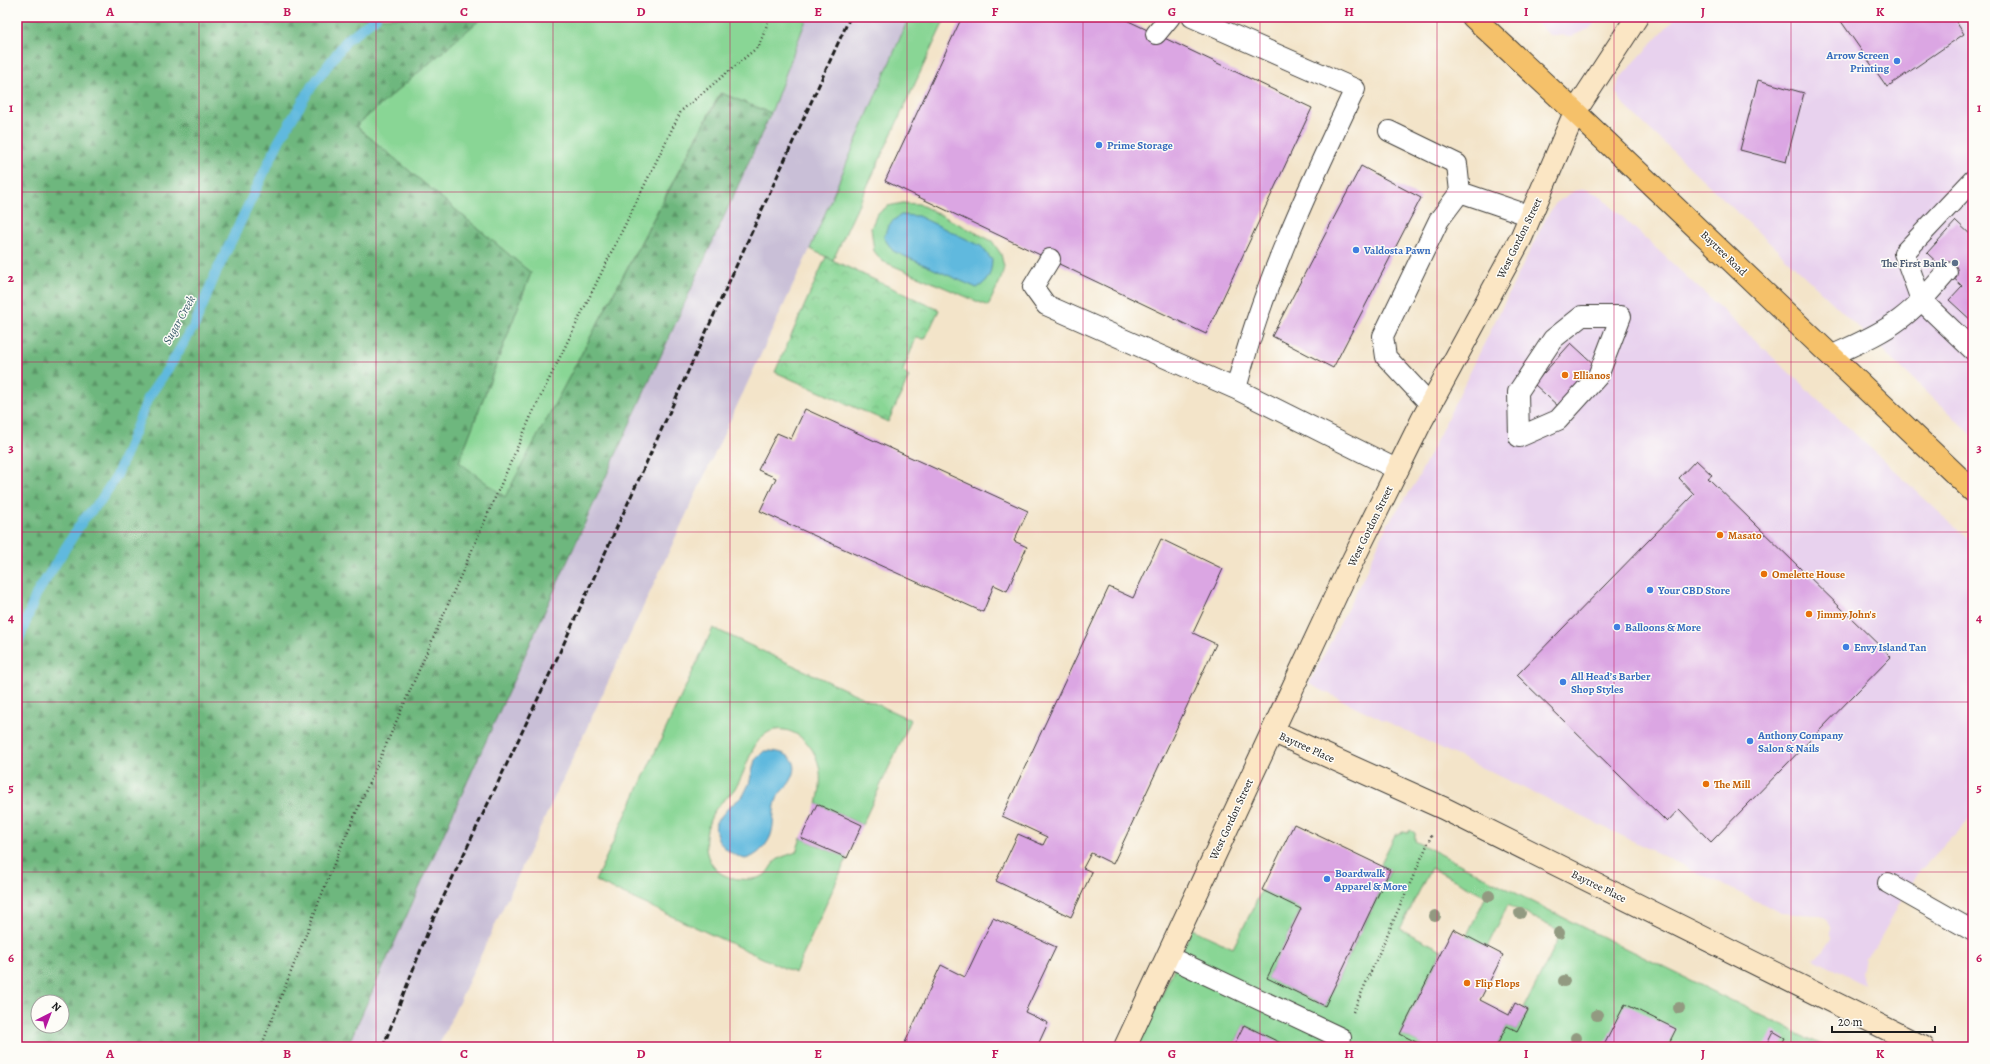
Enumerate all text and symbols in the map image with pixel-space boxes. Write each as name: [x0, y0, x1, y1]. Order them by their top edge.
text: A: [105, 3, 115, 20]
text: B: [283, 3, 291, 20]
text: C: [460, 3, 468, 20]
text: D: [636, 3, 646, 20]
text: E: [814, 3, 822, 20]
text: F: [992, 3, 999, 20]
text: G: [1168, 3, 1176, 20]
text: H: [1344, 3, 1354, 20]
text: I: [1524, 3, 1529, 20]
text: J: [1701, 3, 1705, 20]
text: K: [1876, 3, 1885, 20]
place label: Arrow Screen Printing: [1826, 48, 1889, 76]
marker: Arrow Screen Printing: [1892, 56, 1902, 66]
text: 1: [9, 99, 14, 116]
text: 1: [1977, 99, 1982, 116]
place label: Prime Storage: [1107, 138, 1173, 153]
marker: Prime Storage: [1094, 140, 1104, 150]
street label: West Gordon Street: [1493, 195, 1546, 282]
street label: Baytree Road: [1697, 227, 1750, 279]
place label: Valdosta Pawn: [1363, 243, 1431, 258]
marker: Valdosta Pawn: [1351, 245, 1361, 255]
place label: The First Bank: [1881, 256, 1947, 271]
marker: The First Bank: [1950, 258, 1960, 268]
text: 2: [8, 269, 15, 286]
text: 2: [1976, 269, 1983, 286]
water label: Sugar Creek: [159, 292, 199, 347]
place label: Ellianos: [1573, 368, 1611, 383]
marker: Ellianos: [1560, 370, 1570, 380]
text: 3: [8, 439, 14, 456]
text: 3: [1976, 439, 1982, 456]
street label: West Gordon Street: [1344, 483, 1397, 570]
place label: Masato: [1728, 528, 1762, 543]
marker: Masato: [1715, 530, 1725, 540]
place label: Omelette House: [1772, 567, 1845, 582]
marker: Omelette House: [1759, 569, 1769, 579]
place label: Your CBD Store: [1657, 583, 1730, 598]
marker: Your CBD Store: [1645, 585, 1655, 595]
place label: Jimmy John's: [1817, 607, 1876, 622]
text: 4: [8, 609, 14, 626]
marker: Jimmy John's: [1804, 609, 1814, 619]
text: 4: [1976, 609, 1982, 626]
place label: Balloons & More: [1625, 620, 1701, 635]
marker: Balloons & More: [1612, 622, 1622, 632]
place label: Envy Island Tan: [1854, 640, 1926, 655]
marker: Envy Island Tan: [1841, 642, 1851, 652]
place label: All Head’s Barber Shop Styles: [1570, 669, 1651, 697]
marker: All Head’s Barber Shop Styles: [1558, 677, 1568, 687]
place label: Anthony Company Salon & Nails: [1757, 728, 1844, 756]
street label: Baytree Place: [1277, 729, 1337, 766]
marker: Anthony Company Salon & Nails: [1745, 736, 1755, 746]
street label: West Gordon Street: [1206, 776, 1257, 863]
place label: The Mill: [1714, 777, 1751, 792]
text: 5: [8, 779, 14, 796]
marker: The Mill: [1701, 779, 1711, 789]
text: 5: [1976, 779, 1982, 796]
place label: Boardwalk Apparel & More: [1334, 866, 1407, 894]
street label: Baytree Place: [1569, 867, 1629, 906]
marker: Boardwalk Apparel & More: [1322, 874, 1332, 884]
text: 6: [8, 949, 14, 966]
text: 6: [1976, 949, 1982, 966]
place label: Flip Flops: [1475, 976, 1520, 991]
marker: Flip Flops: [1462, 978, 1472, 988]
north arrow: [30, 994, 70, 1034]
text: N: [48, 999, 64, 1015]
scale bar: [1832, 1008, 1935, 1034]
text: 20 m: [1838, 1014, 1862, 1030]
text: A: [105, 1045, 115, 1062]
text: B: [283, 1045, 291, 1062]
text: C: [460, 1045, 468, 1062]
text: D: [636, 1045, 646, 1062]
text: E: [814, 1045, 822, 1062]
text: F: [992, 1045, 999, 1062]
text: G: [1168, 1045, 1176, 1062]
text: H: [1344, 1045, 1354, 1062]
text: I: [1524, 1045, 1529, 1062]
text: J: [1701, 1045, 1705, 1062]
text: K: [1876, 1045, 1885, 1062]

